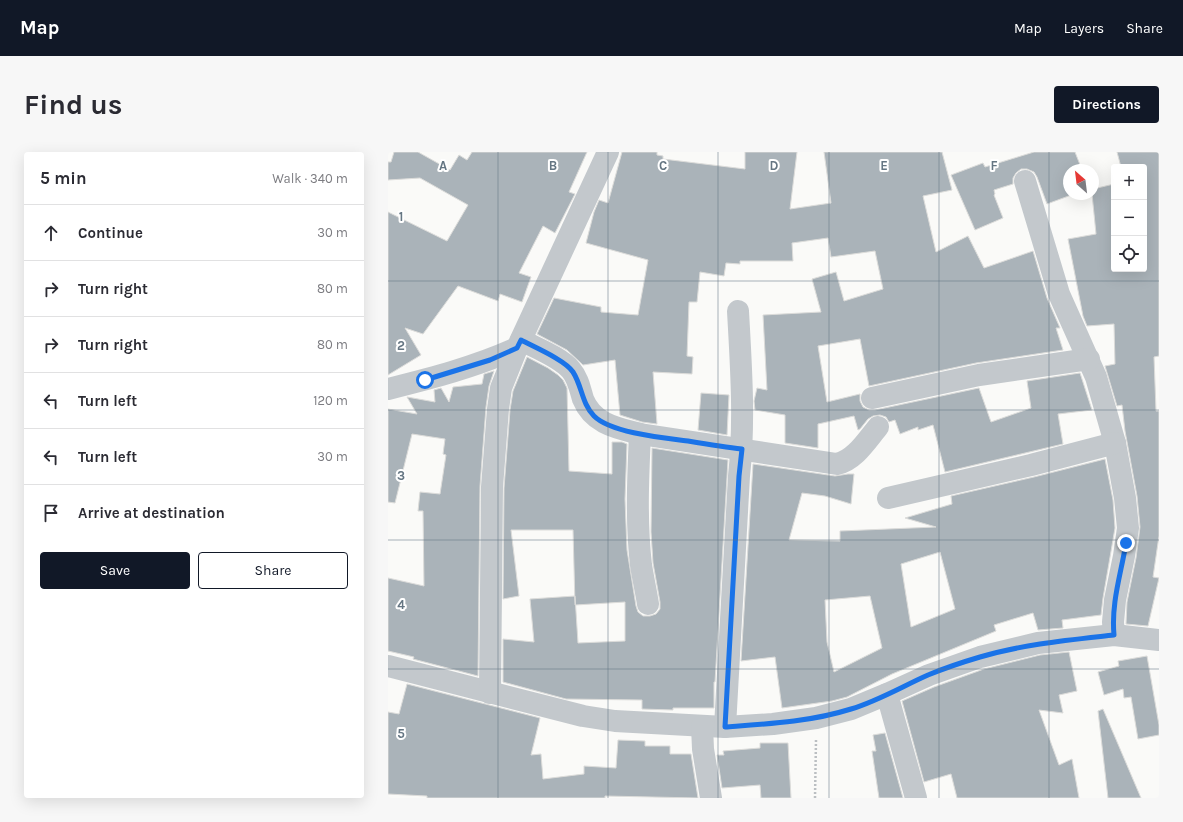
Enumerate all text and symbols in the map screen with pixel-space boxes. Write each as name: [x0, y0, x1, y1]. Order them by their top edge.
text: Map: [20, 17, 59, 39]
text: Map: [1014, 20, 1042, 37]
text: Layers: [1064, 20, 1104, 37]
text: Share: [1126, 20, 1163, 37]
button: Directions: [1054, 86, 1159, 123]
text: Find us: [24, 88, 123, 121]
text: A: [439, 158, 447, 173]
text: B: [549, 158, 557, 173]
text: C: [659, 158, 667, 173]
text: D: [770, 158, 779, 173]
text: E: [880, 158, 888, 173]
text: F: [990, 158, 998, 173]
north arrow: [1063, 164, 1099, 200]
map controls: [1111, 164, 1147, 272]
button: +: [1111, 164, 1147, 200]
text: 5 min: [40, 168, 87, 188]
text: Walk · 340 m: [272, 171, 348, 186]
button: −: [1111, 200, 1147, 236]
text: 1: [399, 209, 403, 224]
icon: ahead: [40, 222, 62, 244]
text: Continue: [78, 224, 143, 242]
text: 30 m: [317, 225, 348, 240]
button: locate: [1111, 236, 1147, 272]
icon: right: [40, 278, 62, 300]
text: Turn right: [78, 280, 148, 298]
text: 80 m: [317, 281, 348, 296]
icon: right: [40, 334, 62, 356]
text: Turn right: [78, 336, 148, 354]
text: 80 m: [317, 337, 348, 352]
text: 2: [397, 338, 405, 353]
route start: [416, 371, 434, 389]
icon: left: [40, 390, 62, 412]
text: Turn left: [78, 392, 137, 410]
text: 120 m: [313, 393, 348, 408]
icon: left: [40, 446, 62, 468]
text: Turn left: [78, 448, 137, 466]
text: 30 m: [317, 449, 348, 464]
text: 3: [397, 468, 405, 483]
icon: arrive: [40, 502, 62, 524]
text: Arrive at destination: [78, 504, 225, 522]
route end: [1117, 534, 1135, 552]
button: Save: [40, 552, 190, 589]
button: Share: [198, 552, 348, 589]
text: 4: [397, 597, 405, 612]
text: 5: [397, 726, 405, 741]

